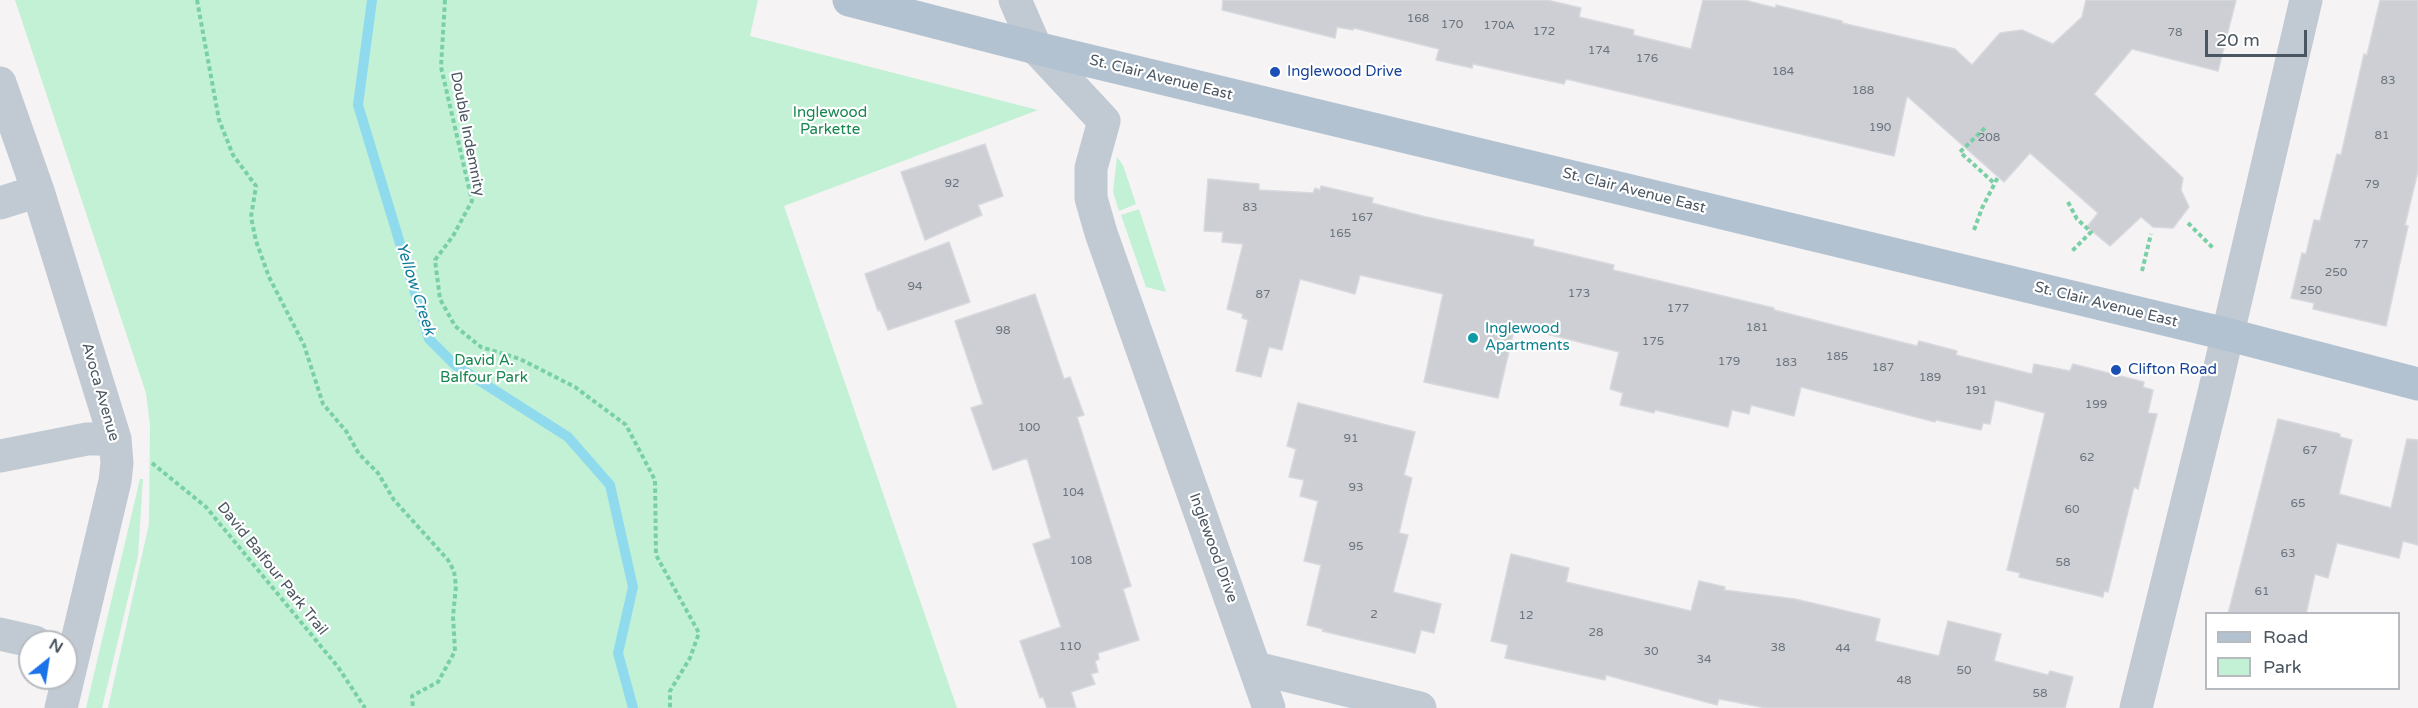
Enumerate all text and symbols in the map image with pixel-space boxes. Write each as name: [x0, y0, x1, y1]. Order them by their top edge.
house number: 168: [1407, 12, 1429, 26]
house number: 170: [1441, 18, 1463, 32]
scale bar: [2208, 18, 2310, 56]
house number: 170A: [1483, 19, 1515, 33]
house number: 172: [1533, 25, 1555, 39]
house number: 78: [2167, 26, 2183, 40]
text: 20 m: [2216, 29, 2260, 51]
house number: 174: [1588, 44, 1610, 58]
street label: St. Clair Avenue East: [1088, 52, 1234, 104]
house number: 176: [1636, 52, 1658, 66]
place label: Inglewood Drive: [1287, 63, 1402, 81]
marker: Inglewood Drive: [1268, 65, 1282, 79]
house number: 184: [1772, 65, 1794, 79]
street label: Double Indemnity: [446, 70, 488, 198]
house number: 83: [2380, 74, 2396, 88]
house number: 188: [1852, 84, 1874, 98]
park label: Inglewood Parkette: [793, 104, 867, 139]
house number: 190: [1869, 121, 1891, 135]
house number: 81: [2374, 129, 2390, 143]
house number: 208: [1978, 131, 2000, 145]
street label: St. Clair Avenue East: [1561, 165, 1707, 217]
house number: 92: [944, 177, 960, 191]
house number: 79: [2364, 178, 2380, 192]
house number: 83: [1242, 201, 1258, 215]
house number: 167: [1351, 211, 1373, 225]
house number: 165: [1329, 227, 1351, 241]
house number: 77: [2353, 238, 2369, 252]
water label: Yellow Creek: [391, 240, 439, 338]
house number: 250: [2325, 266, 2347, 280]
street label: St. Clair Avenue East: [2033, 279, 2179, 331]
house number: 94: [907, 280, 923, 294]
house number: 250: [2300, 284, 2322, 298]
house number: 173: [1568, 287, 1590, 301]
house number: 87: [1255, 288, 1271, 302]
house number: 177: [1667, 302, 1689, 316]
place label: Inglewood Apartments: [1485, 320, 1570, 355]
house number: 181: [1746, 321, 1768, 335]
house number: 98: [995, 324, 1011, 338]
marker: Inglewood Apartments: [1466, 331, 1480, 345]
house number: 175: [1642, 335, 1664, 349]
street label: Avoca Avenue: [77, 341, 123, 443]
house number: 185: [1826, 350, 1848, 364]
park label: David A. Balfour Park: [440, 352, 528, 387]
house number: 179: [1718, 355, 1740, 369]
house number: 183: [1775, 356, 1797, 370]
house number: 187: [1872, 361, 1894, 375]
place label: Clifton Road: [2128, 361, 2217, 379]
marker: Clifton Road: [2109, 363, 2123, 377]
house number: 189: [1919, 371, 1941, 385]
house number: 191: [1965, 384, 1987, 398]
house number: 199: [2085, 398, 2107, 412]
house number: 100: [1018, 421, 1040, 435]
house number: 91: [1343, 432, 1359, 446]
house number: 67: [2302, 444, 2318, 458]
house number: 62: [2079, 451, 2095, 465]
house number: 93: [1348, 481, 1364, 495]
house number: 104: [1062, 486, 1084, 500]
street label: Inglewood Drive: [1185, 491, 1241, 605]
house number: 65: [2290, 497, 2306, 511]
street label: David Balfour Park Trail: [213, 499, 331, 639]
house number: 60: [2064, 503, 2080, 517]
house number: 95: [1348, 540, 1364, 554]
house number: 63: [2280, 547, 2296, 561]
house number: 108: [1070, 554, 1092, 568]
house number: 58: [2055, 556, 2071, 570]
house number: 61: [2254, 585, 2270, 599]
house number: 2: [1370, 608, 1378, 622]
house number: 12: [1518, 609, 1534, 623]
legend: [2205, 612, 2400, 690]
house number: 28: [1588, 626, 1604, 640]
text: Road: [2263, 626, 2308, 648]
north arrow: [18, 630, 78, 690]
text: N: [45, 634, 67, 658]
house number: 110: [1059, 640, 1081, 654]
house number: 38: [1770, 641, 1786, 655]
house number: 44: [1835, 642, 1851, 656]
house number: 30: [1643, 645, 1659, 659]
house number: 34: [1696, 653, 1712, 667]
text: Park: [2263, 656, 2301, 678]
house number: 50: [1956, 664, 1972, 678]
house number: 48: [1896, 674, 1912, 688]
house number: 58: [2032, 687, 2048, 701]

